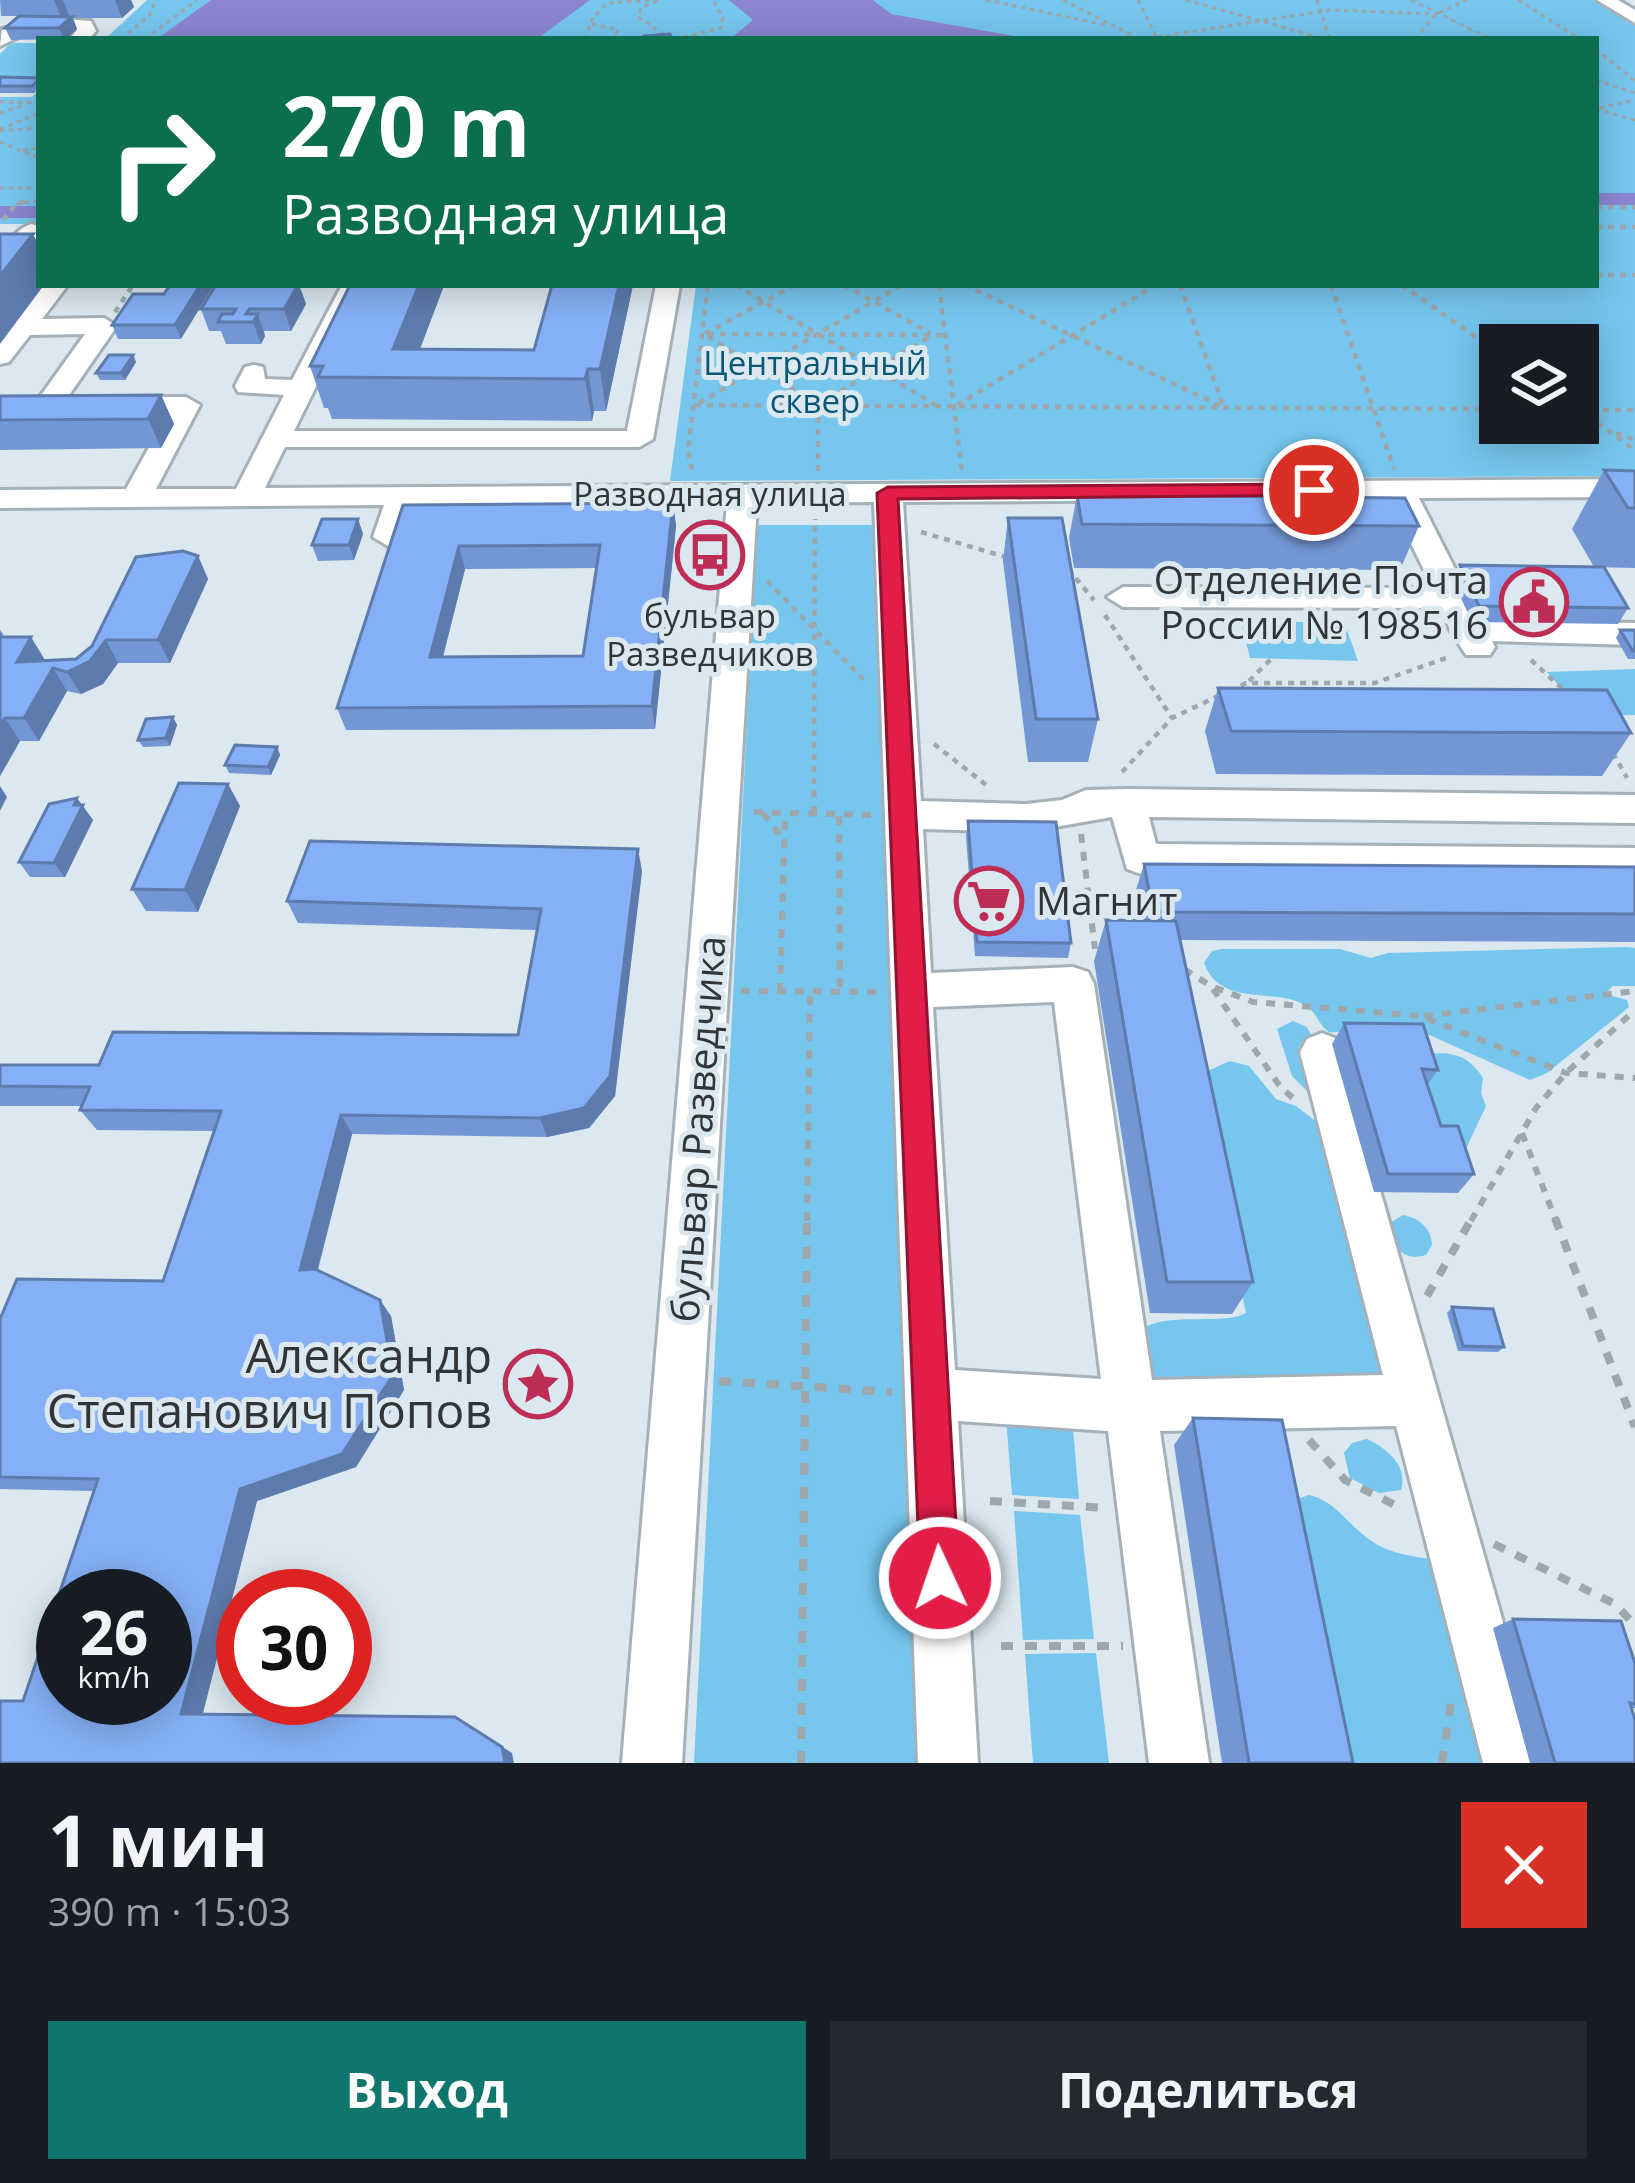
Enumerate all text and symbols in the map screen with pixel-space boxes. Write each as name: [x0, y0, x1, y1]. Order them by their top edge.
text: 270 m: [282, 67, 530, 182]
icon: right: [84, 84, 240, 240]
text: Разводная улица: [282, 176, 729, 250]
map controls: [1479, 324, 1599, 444]
button: layers: [1479, 324, 1599, 444]
park label: Центральный сквер: [703, 340, 927, 423]
pin: [1263, 439, 1365, 541]
icon: arrive: [1281, 457, 1347, 523]
street label: Разводная улица: [573, 471, 847, 516]
bus stop icon: бульвар Разведчиков: [675, 520, 745, 590]
place label: Отделение Почта России № 198516: [1154, 552, 1488, 650]
public building icon: Отделение Почта России № 198516: [1499, 567, 1569, 637]
place label: бульвар Разведчиков: [606, 593, 814, 676]
supermarket icon: Магнит: [954, 866, 1024, 936]
place label: Магнит: [1036, 873, 1177, 926]
street label: бульвар Разведчика: [657, 934, 736, 1324]
place label: Александр Степанович Попов: [47, 1322, 492, 1442]
place icon: Александр Степанович Попов: [503, 1349, 573, 1419]
position arrow: [877, 1515, 1003, 1641]
speed limit sign: 30: [216, 1569, 372, 1725]
text: 26: [80, 1591, 148, 1673]
text: km/h: [78, 1656, 150, 1697]
text: 1 мин: [48, 1790, 268, 1888]
button: close: [1461, 1802, 1587, 1928]
text: 390 m · 15:03: [48, 1884, 291, 1937]
button: Выход: [48, 2021, 806, 2159]
button: Поделиться: [830, 2021, 1587, 2159]

